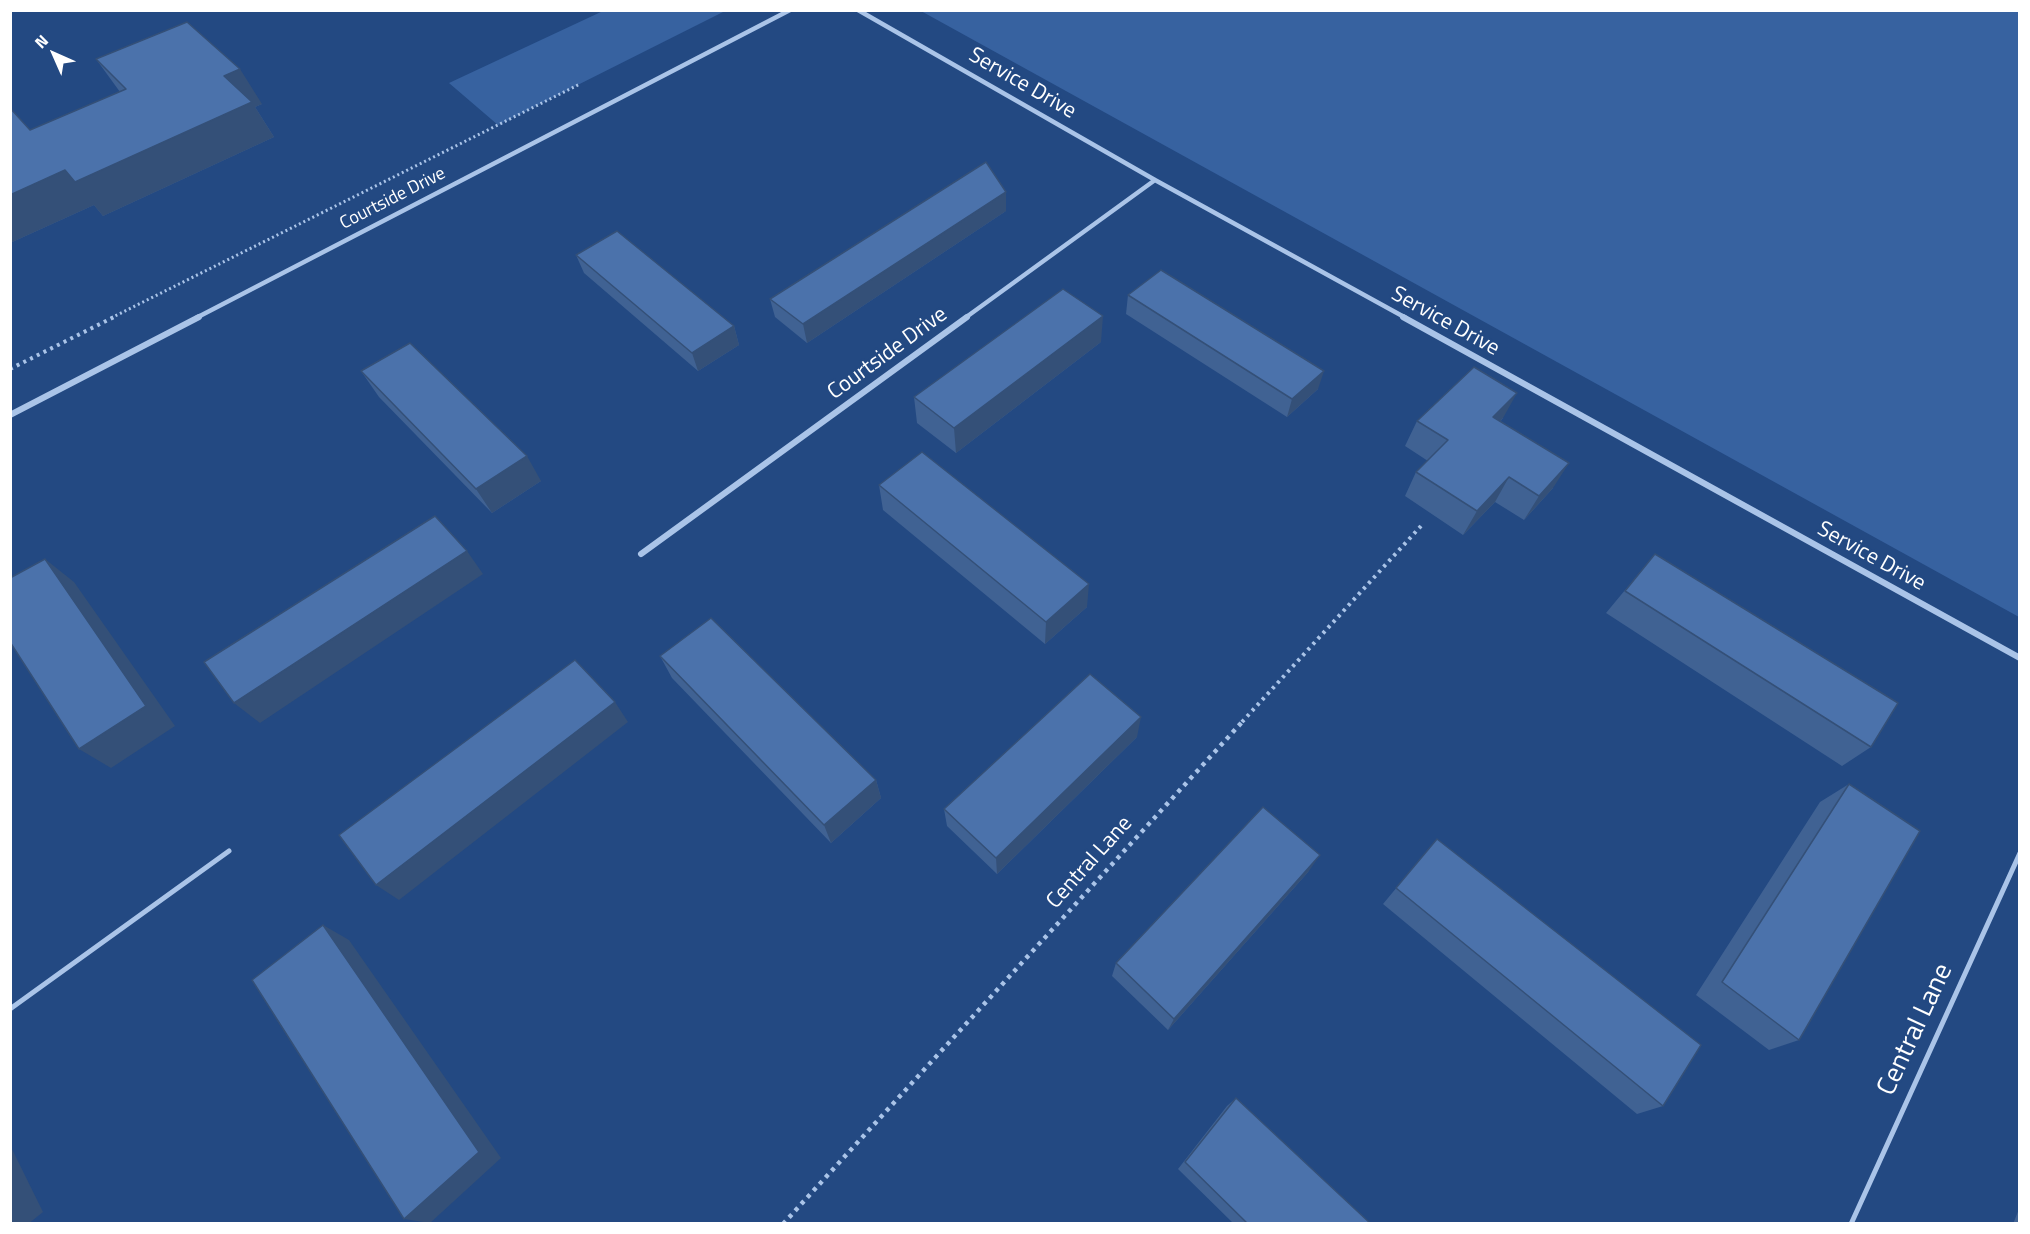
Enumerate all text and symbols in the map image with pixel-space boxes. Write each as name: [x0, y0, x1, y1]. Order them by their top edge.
north arrow: [24, 24, 84, 84]
text: N: [29, 29, 54, 54]
street label: Service Drive: [964, 43, 1080, 125]
street label: Courtside Drive: [337, 163, 449, 235]
street label: Service Drive: [1386, 281, 1504, 363]
street label: Courtside Drive: [823, 302, 953, 406]
street label: Service Drive: [1812, 516, 1930, 598]
street label: Central Lane: [1042, 811, 1138, 915]
street label: Central Lane: [1871, 959, 1961, 1101]

